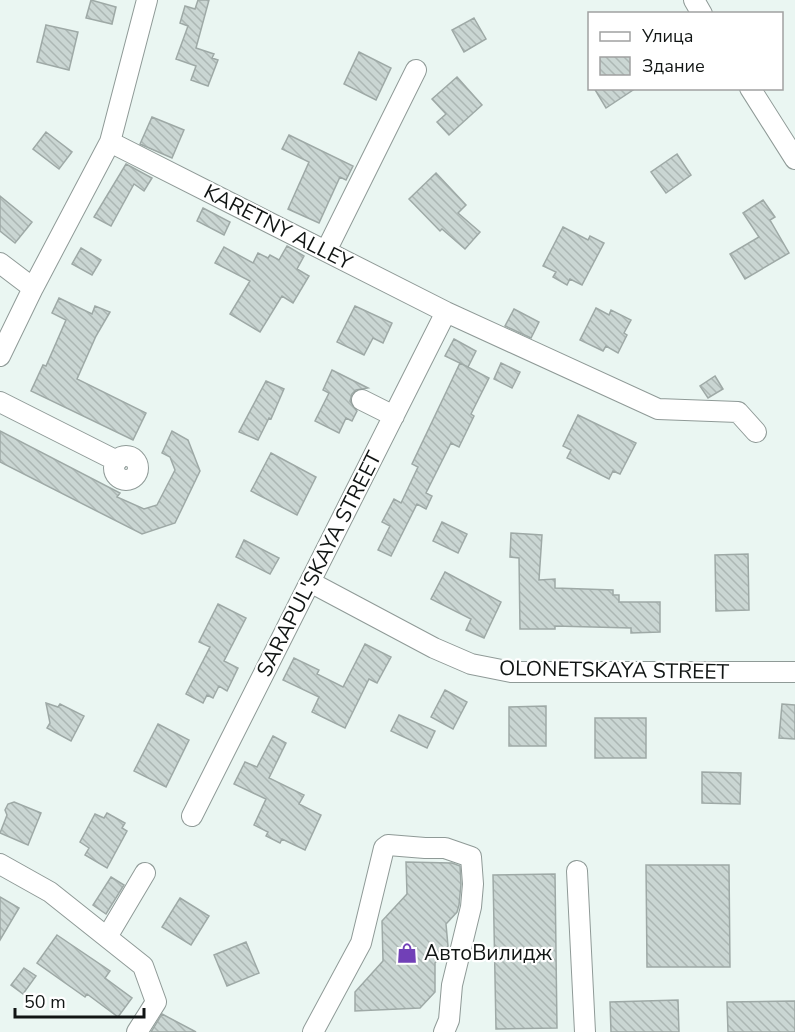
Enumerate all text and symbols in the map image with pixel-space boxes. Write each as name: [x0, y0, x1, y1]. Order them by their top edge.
legend: [588, 12, 783, 90]
text: Улица: [641, 24, 693, 48]
text: Здание: [642, 54, 705, 78]
street label: KARETNY ALLEY: [199, 178, 357, 277]
street label: SARAPUL'SKAYA STREET: [250, 446, 388, 681]
street label: OLONETSKAYA STREET: [499, 654, 730, 686]
place label: АвтоВилидж: [424, 939, 552, 967]
shop icon: АвтоВилидж: [395, 941, 419, 965]
scale bar: [15, 981, 144, 1019]
text: 50 m: [24, 990, 66, 1014]

